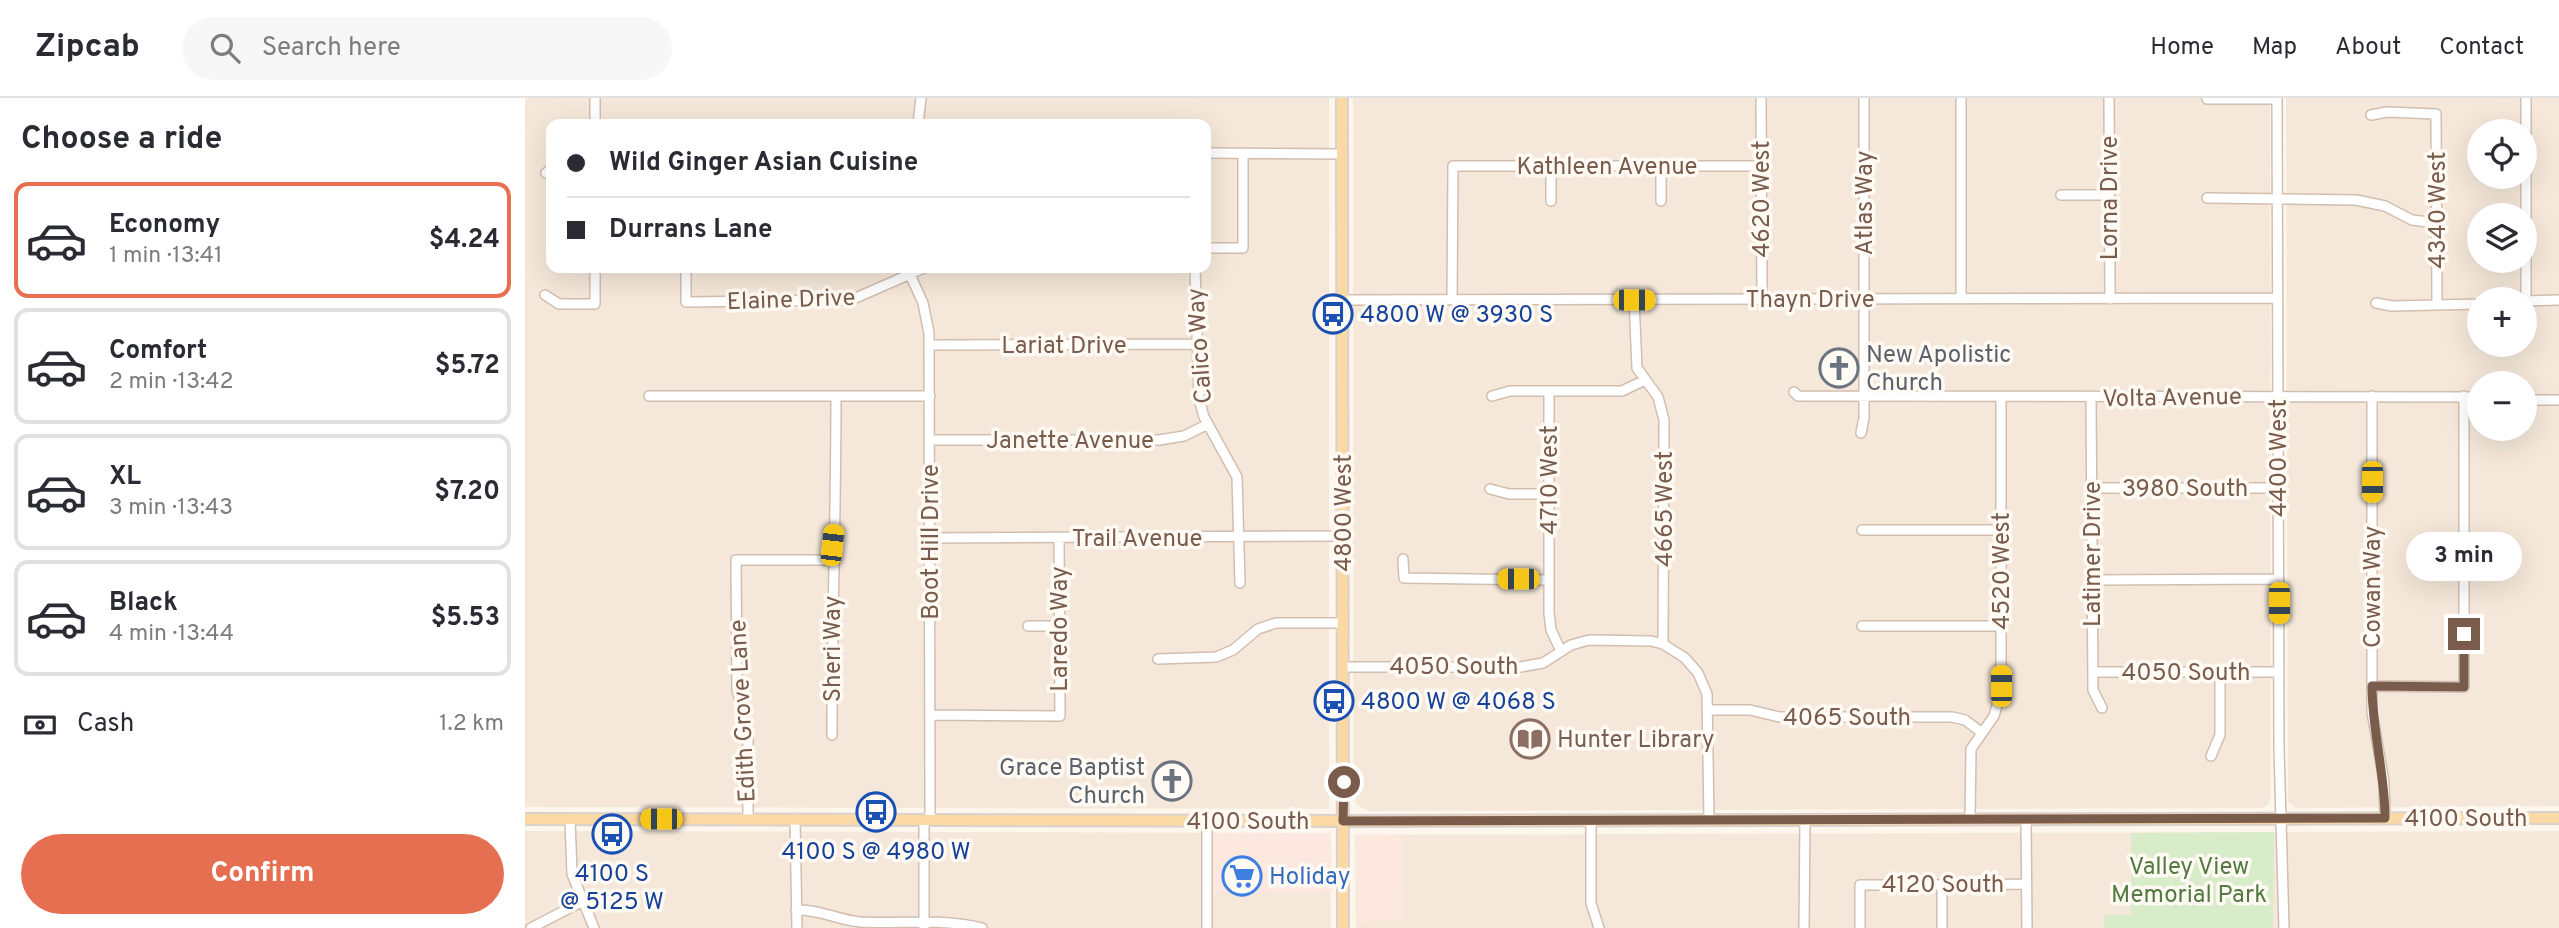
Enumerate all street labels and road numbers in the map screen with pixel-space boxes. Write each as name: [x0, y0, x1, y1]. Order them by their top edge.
street label: Lorna Drive: [2096, 136, 2126, 260]
street label: 4620 West: [1748, 141, 1778, 257]
street label: Atlas Way: [1851, 151, 1881, 255]
street label: 4340 West: [2424, 151, 2454, 269]
street label: Kathleen Avenue: [1516, 153, 1698, 183]
street label: Elaine Drive: [726, 284, 856, 318]
street label: Thayn Drive: [1745, 286, 1875, 316]
street label: Calico Way: [1182, 287, 1220, 405]
street label: Lariat Drive: [1001, 332, 1127, 362]
street label: Volta Avenue: [2102, 383, 2242, 415]
street label: 4400 West: [2265, 399, 2295, 517]
street label: 4710 West: [1536, 425, 1566, 535]
street label: Janette Avenue: [986, 427, 1154, 457]
street label: 4665 West: [1651, 451, 1681, 567]
street label: 4800 West: [1330, 454, 1360, 572]
street label: Boot Hill Drive: [917, 464, 947, 620]
street label: 3980 South: [2122, 475, 2248, 505]
street label: Latimer Drive: [2079, 481, 2109, 627]
street label: 4520 West: [1988, 512, 2018, 630]
street label: Trail Avenue: [1072, 525, 1202, 555]
street label: Cowan Way: [2359, 526, 2389, 648]
street label: Laredo Way: [1046, 566, 1076, 692]
street label: Sheri Way: [819, 596, 849, 702]
street label: Edith Grove Lane: [724, 619, 764, 803]
street label: 4050 South: [1389, 653, 1519, 683]
street label: 4050 South: [2121, 659, 2251, 689]
street label: 4065 South: [1783, 704, 1911, 734]
street label: 4100 South: [2404, 805, 2528, 835]
street label: 4100 South: [1186, 808, 1310, 838]
street label: 4120 South: [1882, 871, 2004, 901]

